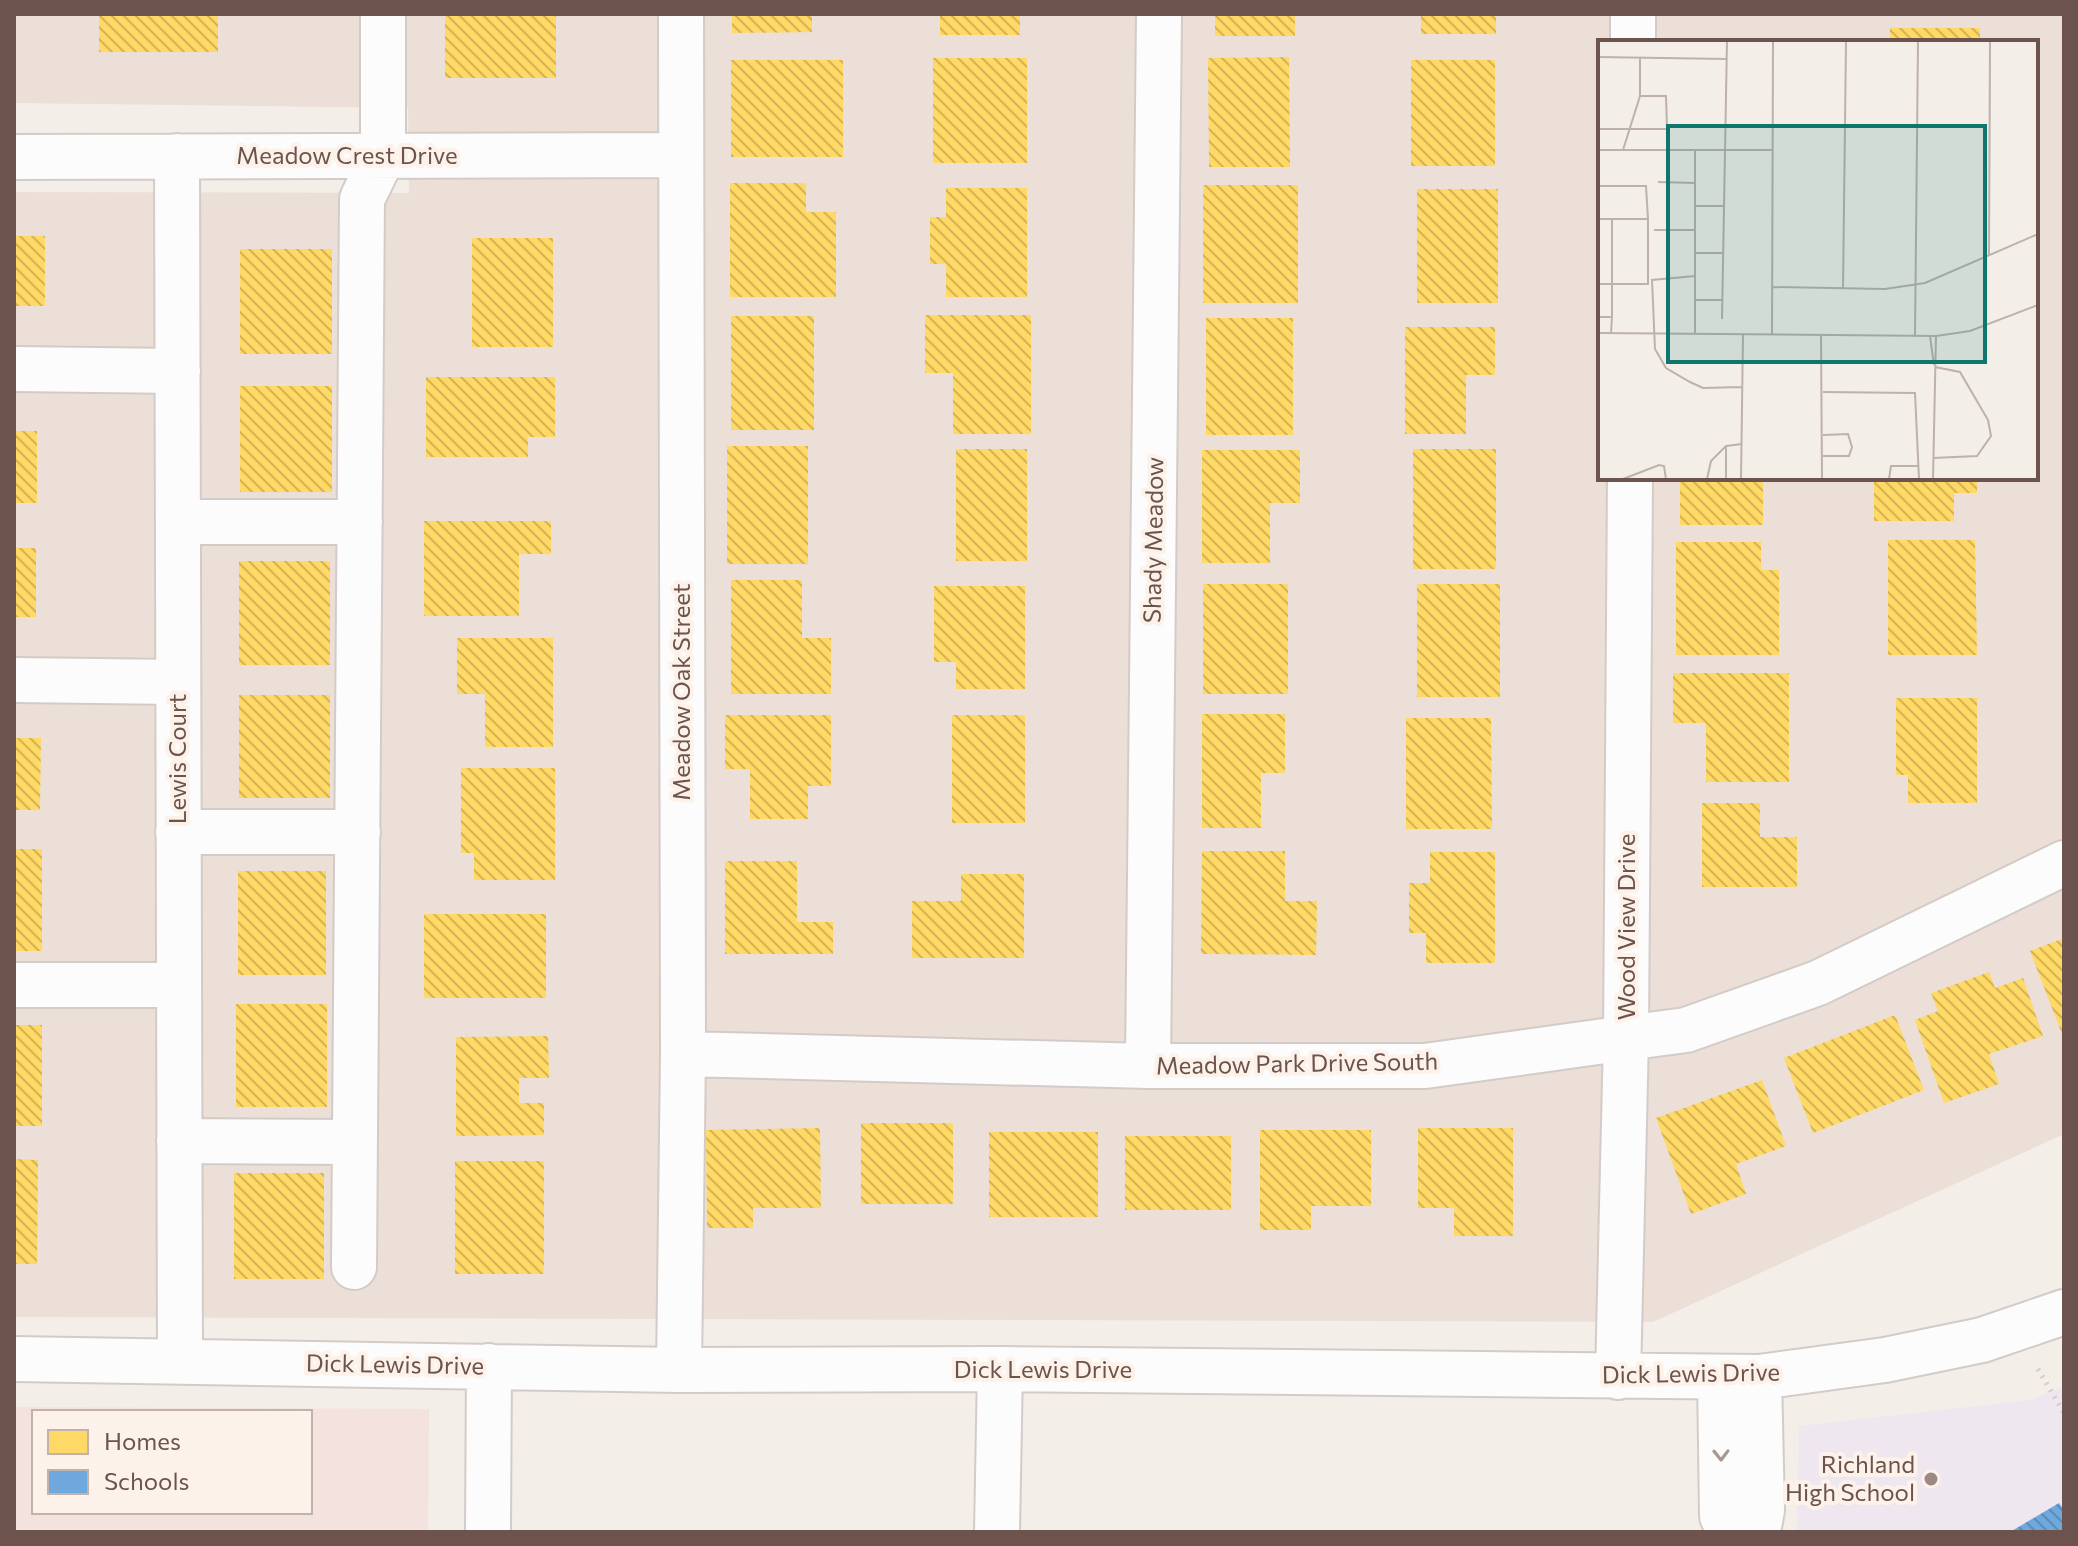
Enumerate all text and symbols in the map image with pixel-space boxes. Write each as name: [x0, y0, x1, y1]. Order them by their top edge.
inset map: [1598, 40, 2038, 480]
street label: Meadow Crest Drive: [236, 140, 458, 169]
street label: Shady Meadow: [1137, 457, 1168, 623]
street label: Meadow Oak Street: [666, 583, 695, 801]
street label: Lewis Court: [162, 694, 191, 824]
street label: Wood View Drive: [1611, 834, 1640, 1020]
street label: Meadow Park Drive South: [1155, 1046, 1438, 1079]
street label: Dick Lewis Drive: [306, 1347, 484, 1380]
street label: Dick Lewis Drive: [954, 1354, 1132, 1383]
street label: Dick Lewis Drive: [1602, 1356, 1780, 1389]
legend: [32, 1410, 312, 1514]
text: Homes: [104, 1426, 181, 1455]
one-way arrow: [1713, 1449, 1730, 1462]
place label: Richland High School: [1785, 1449, 1915, 1506]
text: Schools: [104, 1466, 189, 1495]
marker: Richland High School: [1922, 1470, 1940, 1488]

